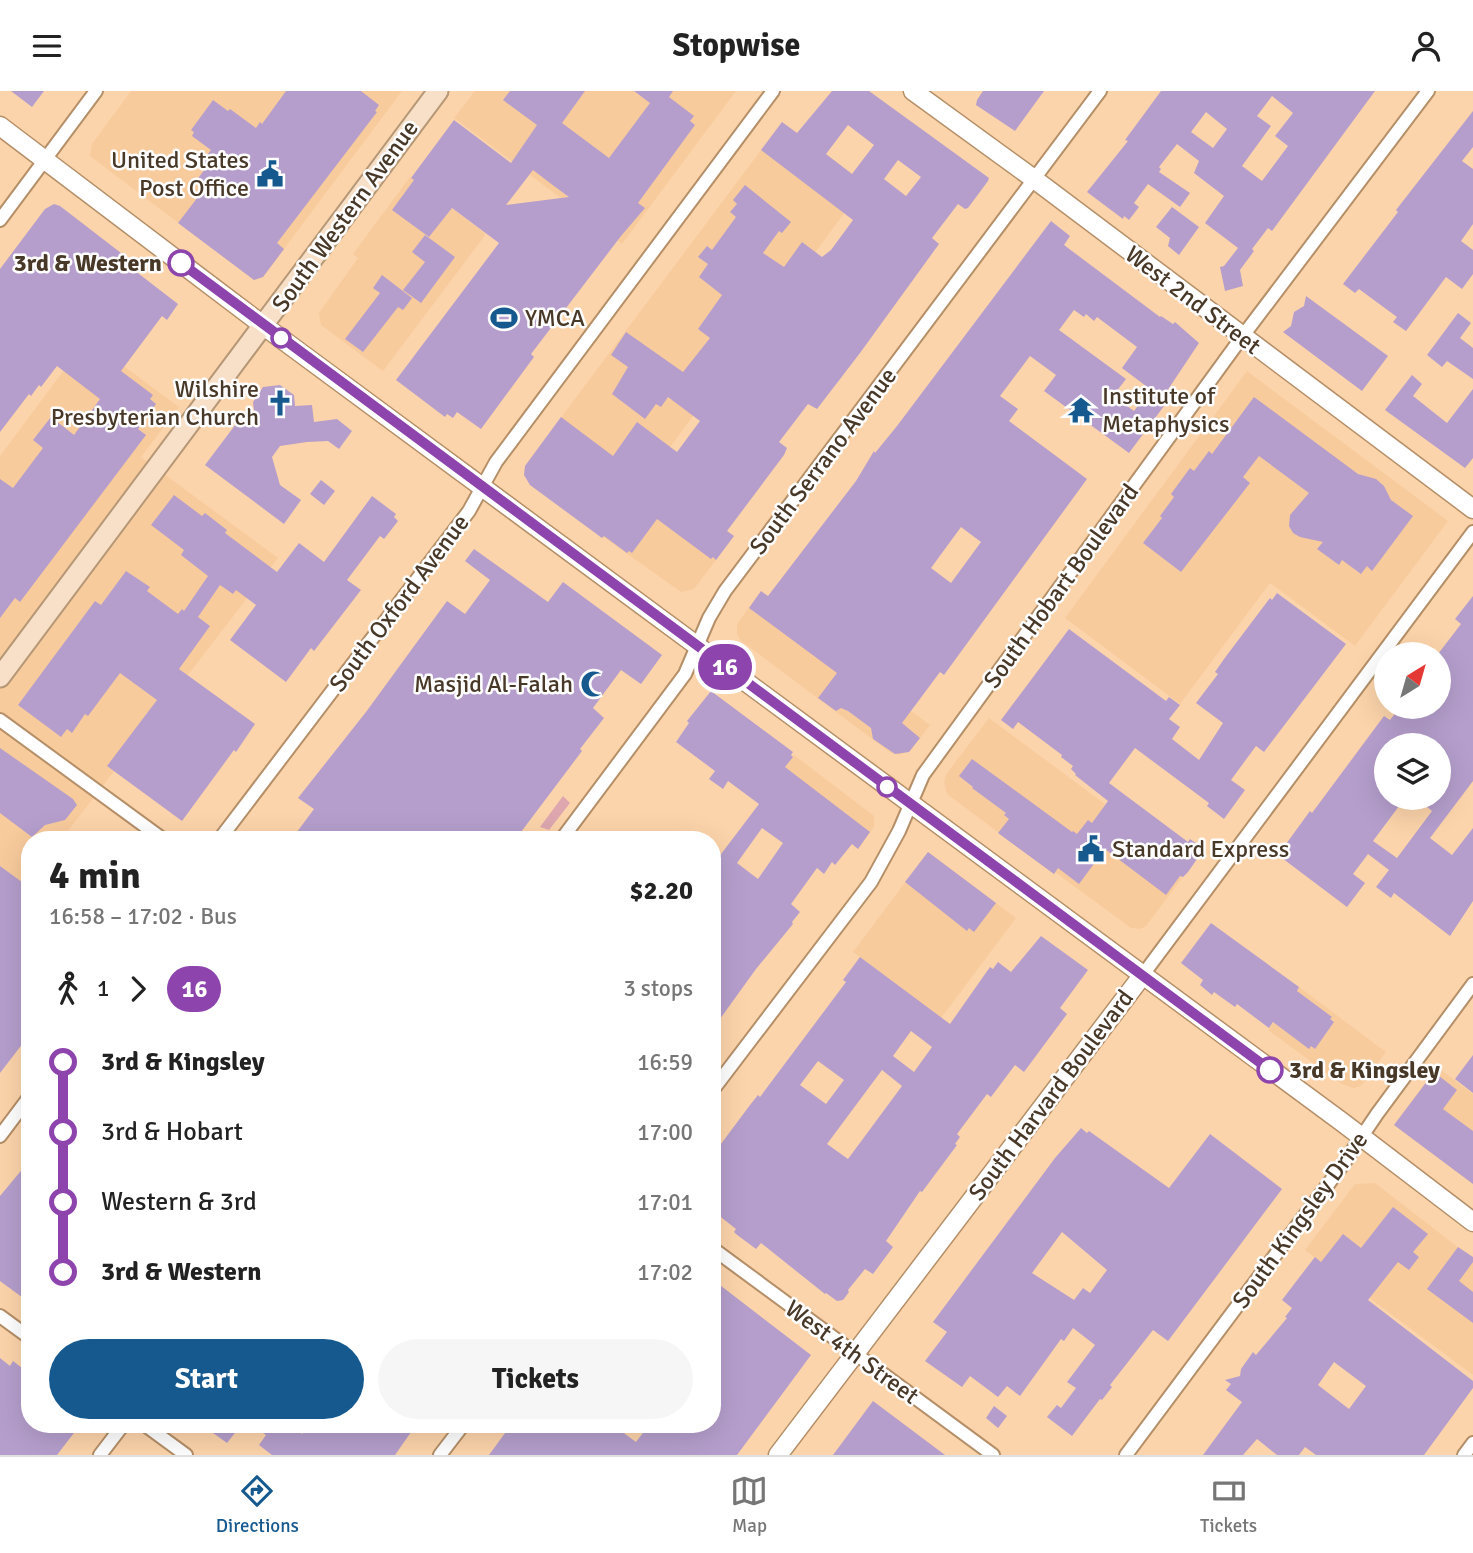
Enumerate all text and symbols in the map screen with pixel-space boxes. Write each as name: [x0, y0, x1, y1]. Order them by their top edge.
text: Stopwise: [673, 26, 800, 65]
icon: menu: [28, 27, 66, 65]
icon: person: [1407, 27, 1445, 65]
street label: South Western Avenue: [265, 114, 425, 318]
place label: United States Post Office: [111, 145, 249, 203]
public building icon: United States Post Office: [255, 159, 285, 189]
street label: West 2nd Street: [1119, 239, 1267, 361]
place label: 3rd & Western: [14, 248, 162, 278]
marker: 3rd & Western: [168, 250, 194, 276]
sports icon: YMCA: [489, 303, 519, 333]
place label: YMCA: [525, 303, 585, 333]
unlabelled marker: [271, 328, 291, 348]
street label: South Serrano Avenue: [743, 361, 903, 561]
place label: Wilshire Presbyterian Church: [51, 374, 259, 432]
place label: Institute of Metaphysics: [1102, 381, 1229, 439]
church icon: Wilshire Presbyterian Church: [265, 388, 295, 418]
temple icon: Institute of Metaphysics: [1066, 395, 1096, 425]
street label: South Hobart Boulevard: [977, 478, 1145, 694]
street label: South Oxford Avenue: [323, 508, 475, 698]
north arrow: [1374, 642, 1451, 719]
map controls: [1374, 642, 1451, 810]
line badge: 16: [694, 644, 756, 690]
text: 16: [712, 652, 738, 682]
place label: Masjid Al-Falah: [414, 669, 573, 699]
mosque icon: Masjid Al-Falah: [579, 669, 609, 699]
button: layers: [1374, 733, 1451, 810]
unlabelled marker: [877, 777, 897, 797]
public building icon: Standard Express: [1076, 834, 1106, 864]
place label: Standard Express: [1112, 834, 1289, 864]
text: 4 min: [49, 852, 141, 899]
text: $2.20: [629, 875, 693, 907]
text: 16:58 – 17:02 · Bus: [49, 902, 237, 931]
icon: walk: [49, 970, 87, 1008]
icon: forward: [119, 970, 157, 1008]
text: 1: [97, 974, 109, 1003]
text: 16: [181, 974, 207, 1004]
text: 3 stops: [623, 974, 693, 1003]
street label: South Harvard Boulevard: [962, 984, 1140, 1206]
text: 3rd & Kingsley: [101, 1046, 265, 1078]
text: 16:59: [637, 1048, 693, 1077]
place label: 3rd & Kingsley: [1289, 1055, 1440, 1085]
marker: 3rd & Kingsley: [1257, 1057, 1283, 1083]
text: 3rd & Hobart: [101, 1116, 243, 1148]
text: 17:00: [637, 1118, 693, 1147]
street label: South Kingsley Drive: [1226, 1126, 1374, 1314]
text: Western & 3rd: [101, 1186, 257, 1218]
text: 17:01: [637, 1188, 693, 1217]
text: 3rd & Western: [101, 1256, 262, 1288]
text: 17:02: [637, 1258, 693, 1287]
street label: West 4th Street: [779, 1293, 925, 1411]
button: Start: [49, 1339, 364, 1419]
button: Tickets: [378, 1339, 693, 1419]
tab: Directions: [216, 1472, 299, 1538]
tab: Map: [730, 1472, 768, 1538]
tab: Tickets: [1200, 1472, 1257, 1538]

